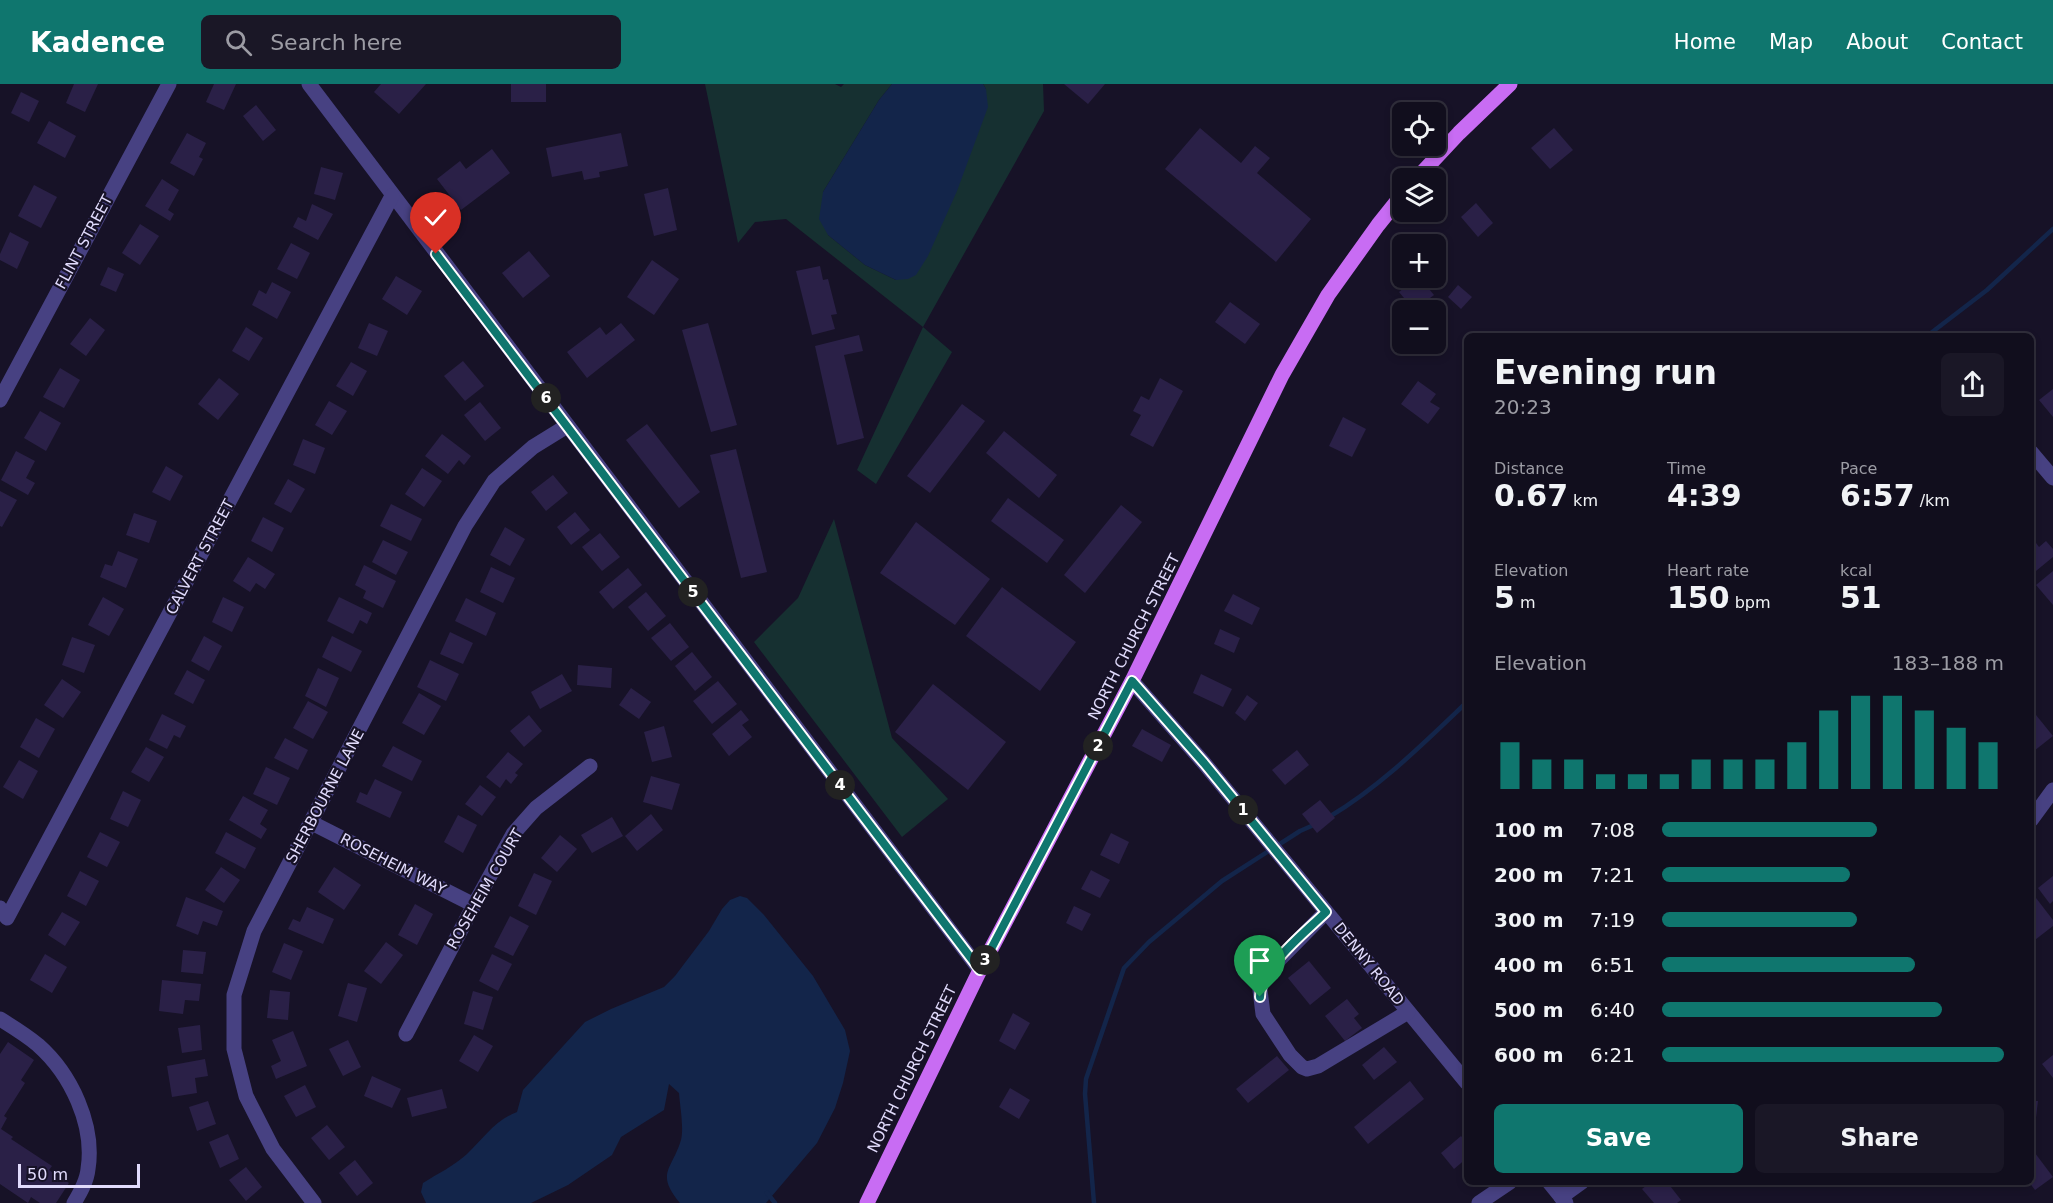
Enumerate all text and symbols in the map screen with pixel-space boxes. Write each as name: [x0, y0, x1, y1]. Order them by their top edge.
search box: [201, 15, 621, 69]
text: Kadence: [30, 26, 165, 59]
icon: search: [222, 26, 255, 59]
text: Search here: [270, 30, 402, 55]
text: Home: [1674, 30, 1736, 54]
text: Map: [1769, 30, 1813, 54]
text: About: [1846, 30, 1908, 54]
text: Contact: [1941, 30, 2023, 54]
map controls: [1392, 102, 1446, 354]
button: locate: [1392, 102, 1446, 156]
button: layers: [1392, 168, 1446, 222]
street label: FLINT STREET: [52, 191, 117, 292]
pin: [410, 192, 461, 254]
icon: check: [419, 201, 452, 234]
button: +: [1392, 234, 1446, 288]
button: −: [1392, 300, 1446, 354]
text: Evening run: [1494, 353, 1717, 392]
button: share: [1941, 353, 2004, 416]
pin: 6: [531, 383, 561, 413]
text: 6: [540, 388, 552, 407]
text: 20:23: [1494, 395, 1552, 419]
text: Distance: [1494, 459, 1564, 478]
text: Time: [1667, 459, 1706, 478]
text: Pace: [1840, 459, 1877, 478]
text: 0.67: [1494, 478, 1568, 513]
text: 4:39: [1667, 478, 1742, 513]
text: 6:57: [1840, 478, 1915, 513]
text: km: [1568, 491, 1598, 510]
text: /km: [1915, 491, 1950, 510]
street label: CALVERT STREET: [162, 496, 238, 618]
street label: NORTH CHURCH STREET: [1084, 550, 1184, 723]
text: Elevation: [1494, 561, 1568, 580]
text: Heart rate: [1667, 561, 1749, 580]
text: kcal: [1840, 561, 1872, 580]
pin: 5: [678, 577, 708, 607]
text: 5: [1494, 580, 1515, 615]
text: 150: [1667, 580, 1730, 615]
text: 51: [1840, 580, 1882, 615]
text: 5: [687, 582, 699, 601]
text: m: [1515, 593, 1536, 612]
text: bpm: [1730, 593, 1771, 612]
text: Elevation: [1494, 651, 1587, 675]
text: 183–188 m: [1892, 651, 2004, 675]
street label: SHERBOURNE LANE: [282, 726, 368, 866]
pin: 2: [1083, 731, 1113, 761]
text: 2: [1092, 736, 1104, 755]
pin: 4: [825, 770, 855, 800]
text: 4: [834, 775, 846, 794]
pin: 1: [1228, 795, 1258, 825]
text: 1: [1237, 800, 1249, 819]
text: 100 m: [1494, 818, 1564, 842]
text: 7:08: [1590, 818, 1635, 842]
street label: ROSEHEIM COURT: [443, 825, 527, 952]
street label: ROSEHEIM WAY: [337, 830, 450, 899]
text: 200 m: [1494, 863, 1564, 887]
text: 7:21: [1590, 863, 1635, 887]
text: 300 m: [1494, 908, 1564, 932]
text: 7:19: [1590, 908, 1635, 932]
street label: DENNY ROAD: [1330, 919, 1408, 1009]
pin: [1234, 935, 1285, 997]
icon: arrive: [1243, 944, 1276, 977]
pin: 3: [970, 945, 1000, 975]
text: 3: [979, 950, 991, 969]
text: 400 m: [1494, 953, 1564, 977]
text: 6:51: [1590, 953, 1635, 977]
street label: NORTH CHURCH STREET: [864, 982, 961, 1156]
text: 500 m: [1494, 998, 1564, 1022]
text: 6:40: [1590, 998, 1635, 1022]
text: 600 m: [1494, 1043, 1564, 1067]
text: 6:21: [1590, 1043, 1635, 1067]
button: Save: [1494, 1104, 1743, 1173]
button: Share: [1755, 1104, 2004, 1173]
scale bar: [18, 1161, 140, 1188]
text: 50 m: [27, 1165, 68, 1184]

